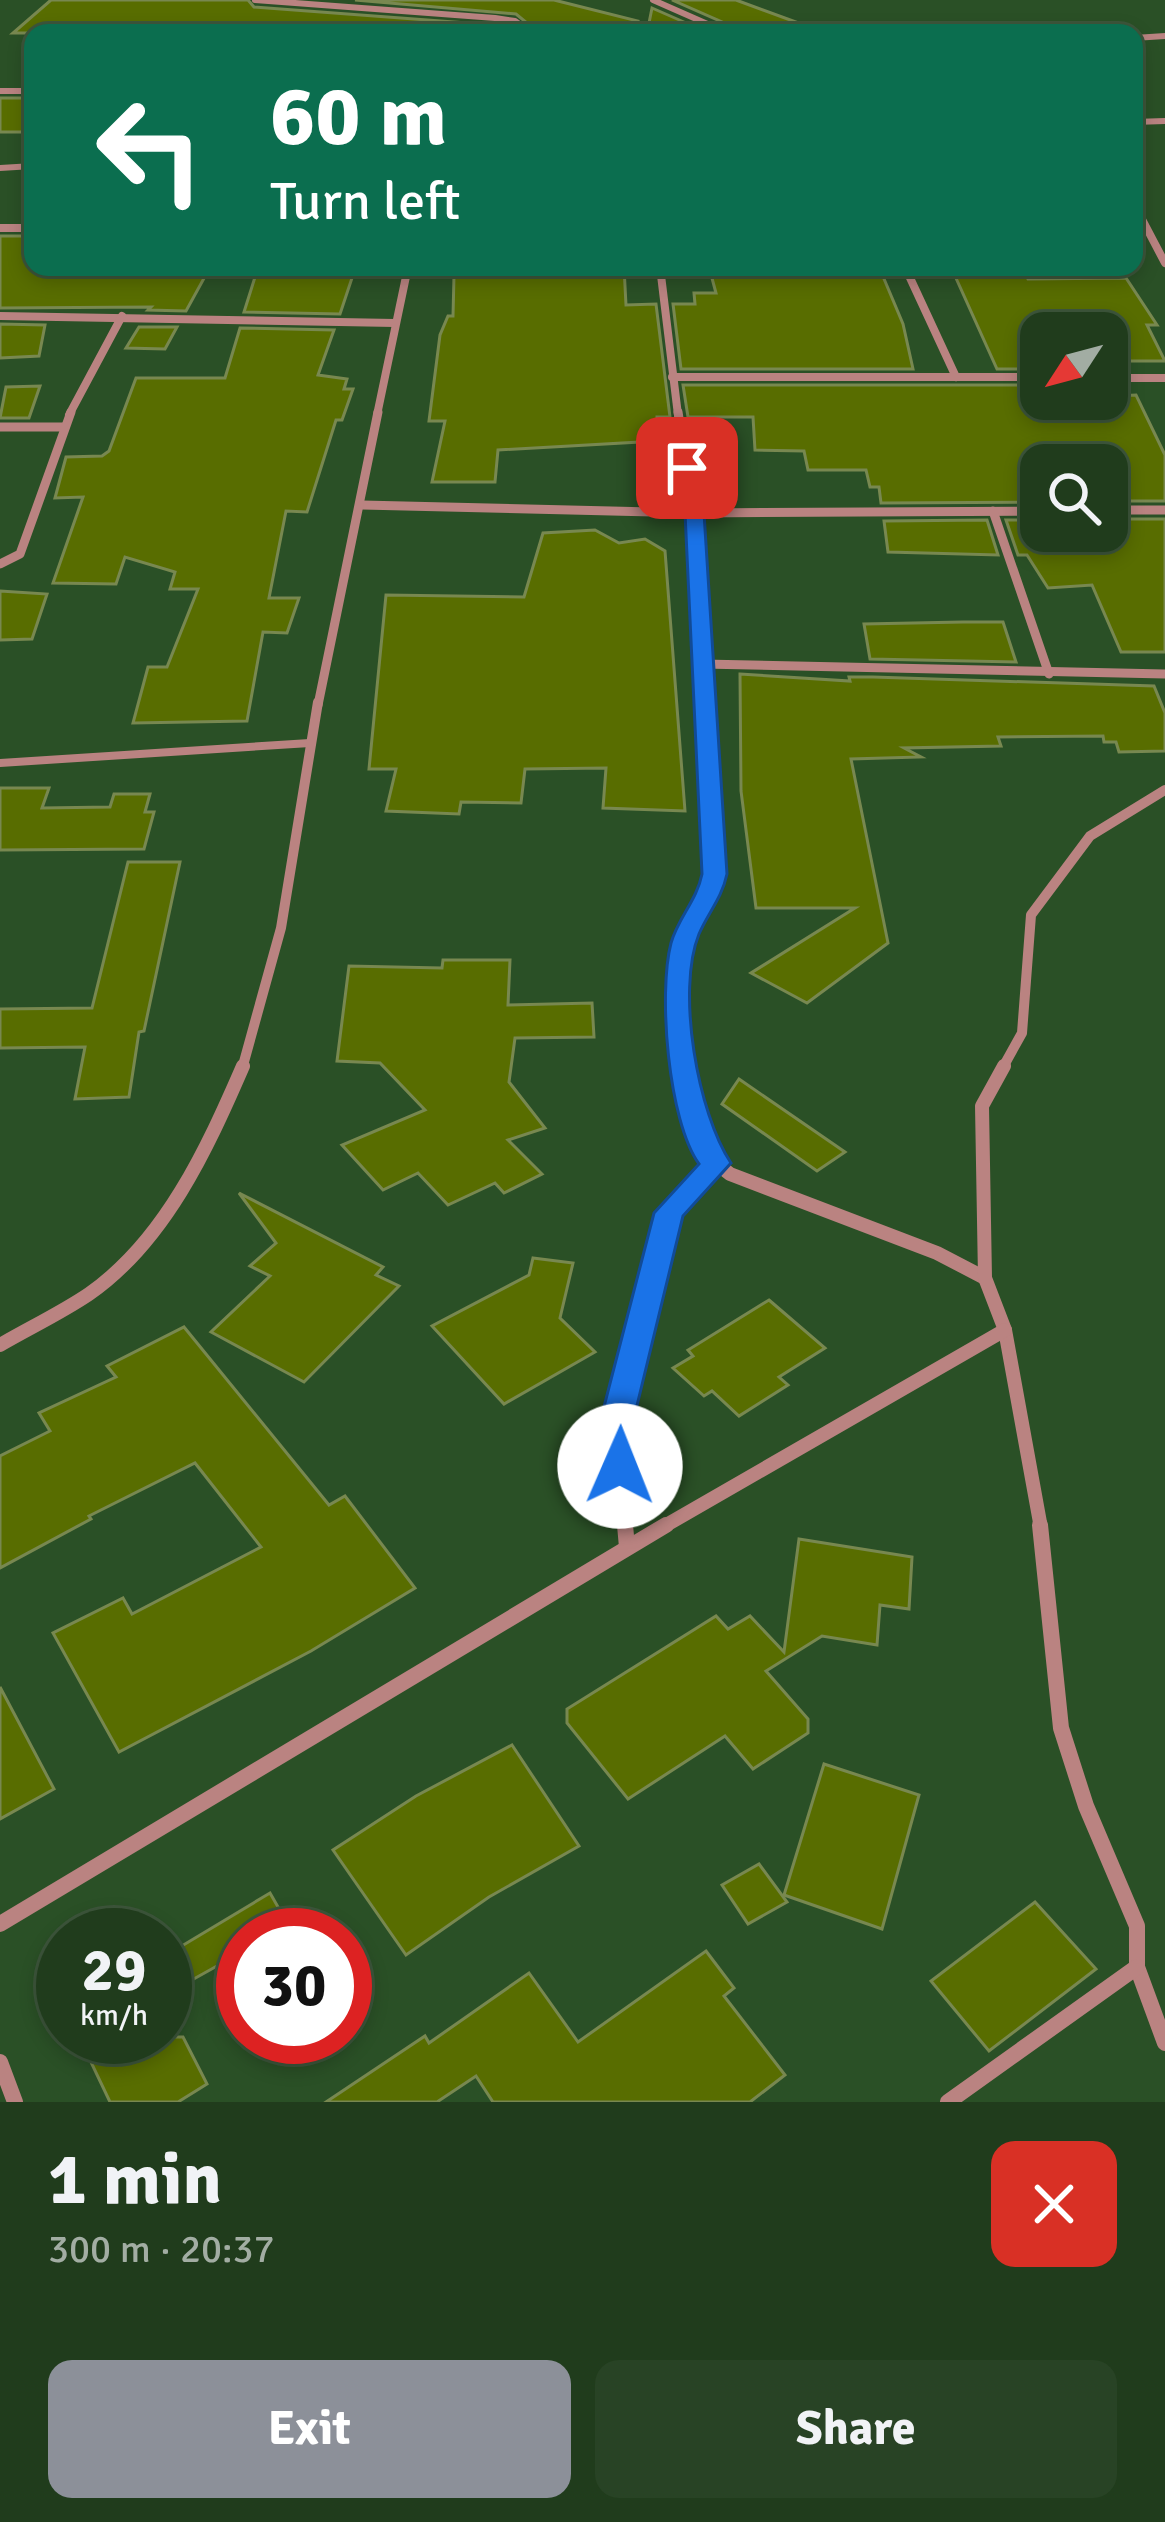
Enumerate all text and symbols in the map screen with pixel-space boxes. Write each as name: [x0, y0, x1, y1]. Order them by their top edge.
text: 60 m: [270, 65, 447, 169]
icon: left: [72, 72, 228, 228]
text: Turn left: [270, 168, 460, 235]
north arrow: [1020, 312, 1128, 420]
map controls: [1020, 312, 1128, 552]
pin: [636, 417, 738, 519]
icon: arrive: [654, 435, 720, 501]
button: search: [1020, 444, 1128, 552]
position arrow: [557, 1403, 683, 1529]
speed limit sign: 30: [216, 1908, 372, 2064]
text: 29: [82, 1934, 146, 2008]
text: km/h: [80, 1997, 148, 2034]
text: 1 min: [48, 2135, 222, 2224]
button: close: [991, 2141, 1117, 2267]
text: 300 m · 20:37: [48, 2225, 275, 2273]
button: Exit: [48, 2360, 571, 2498]
button: Share: [595, 2360, 1117, 2498]

